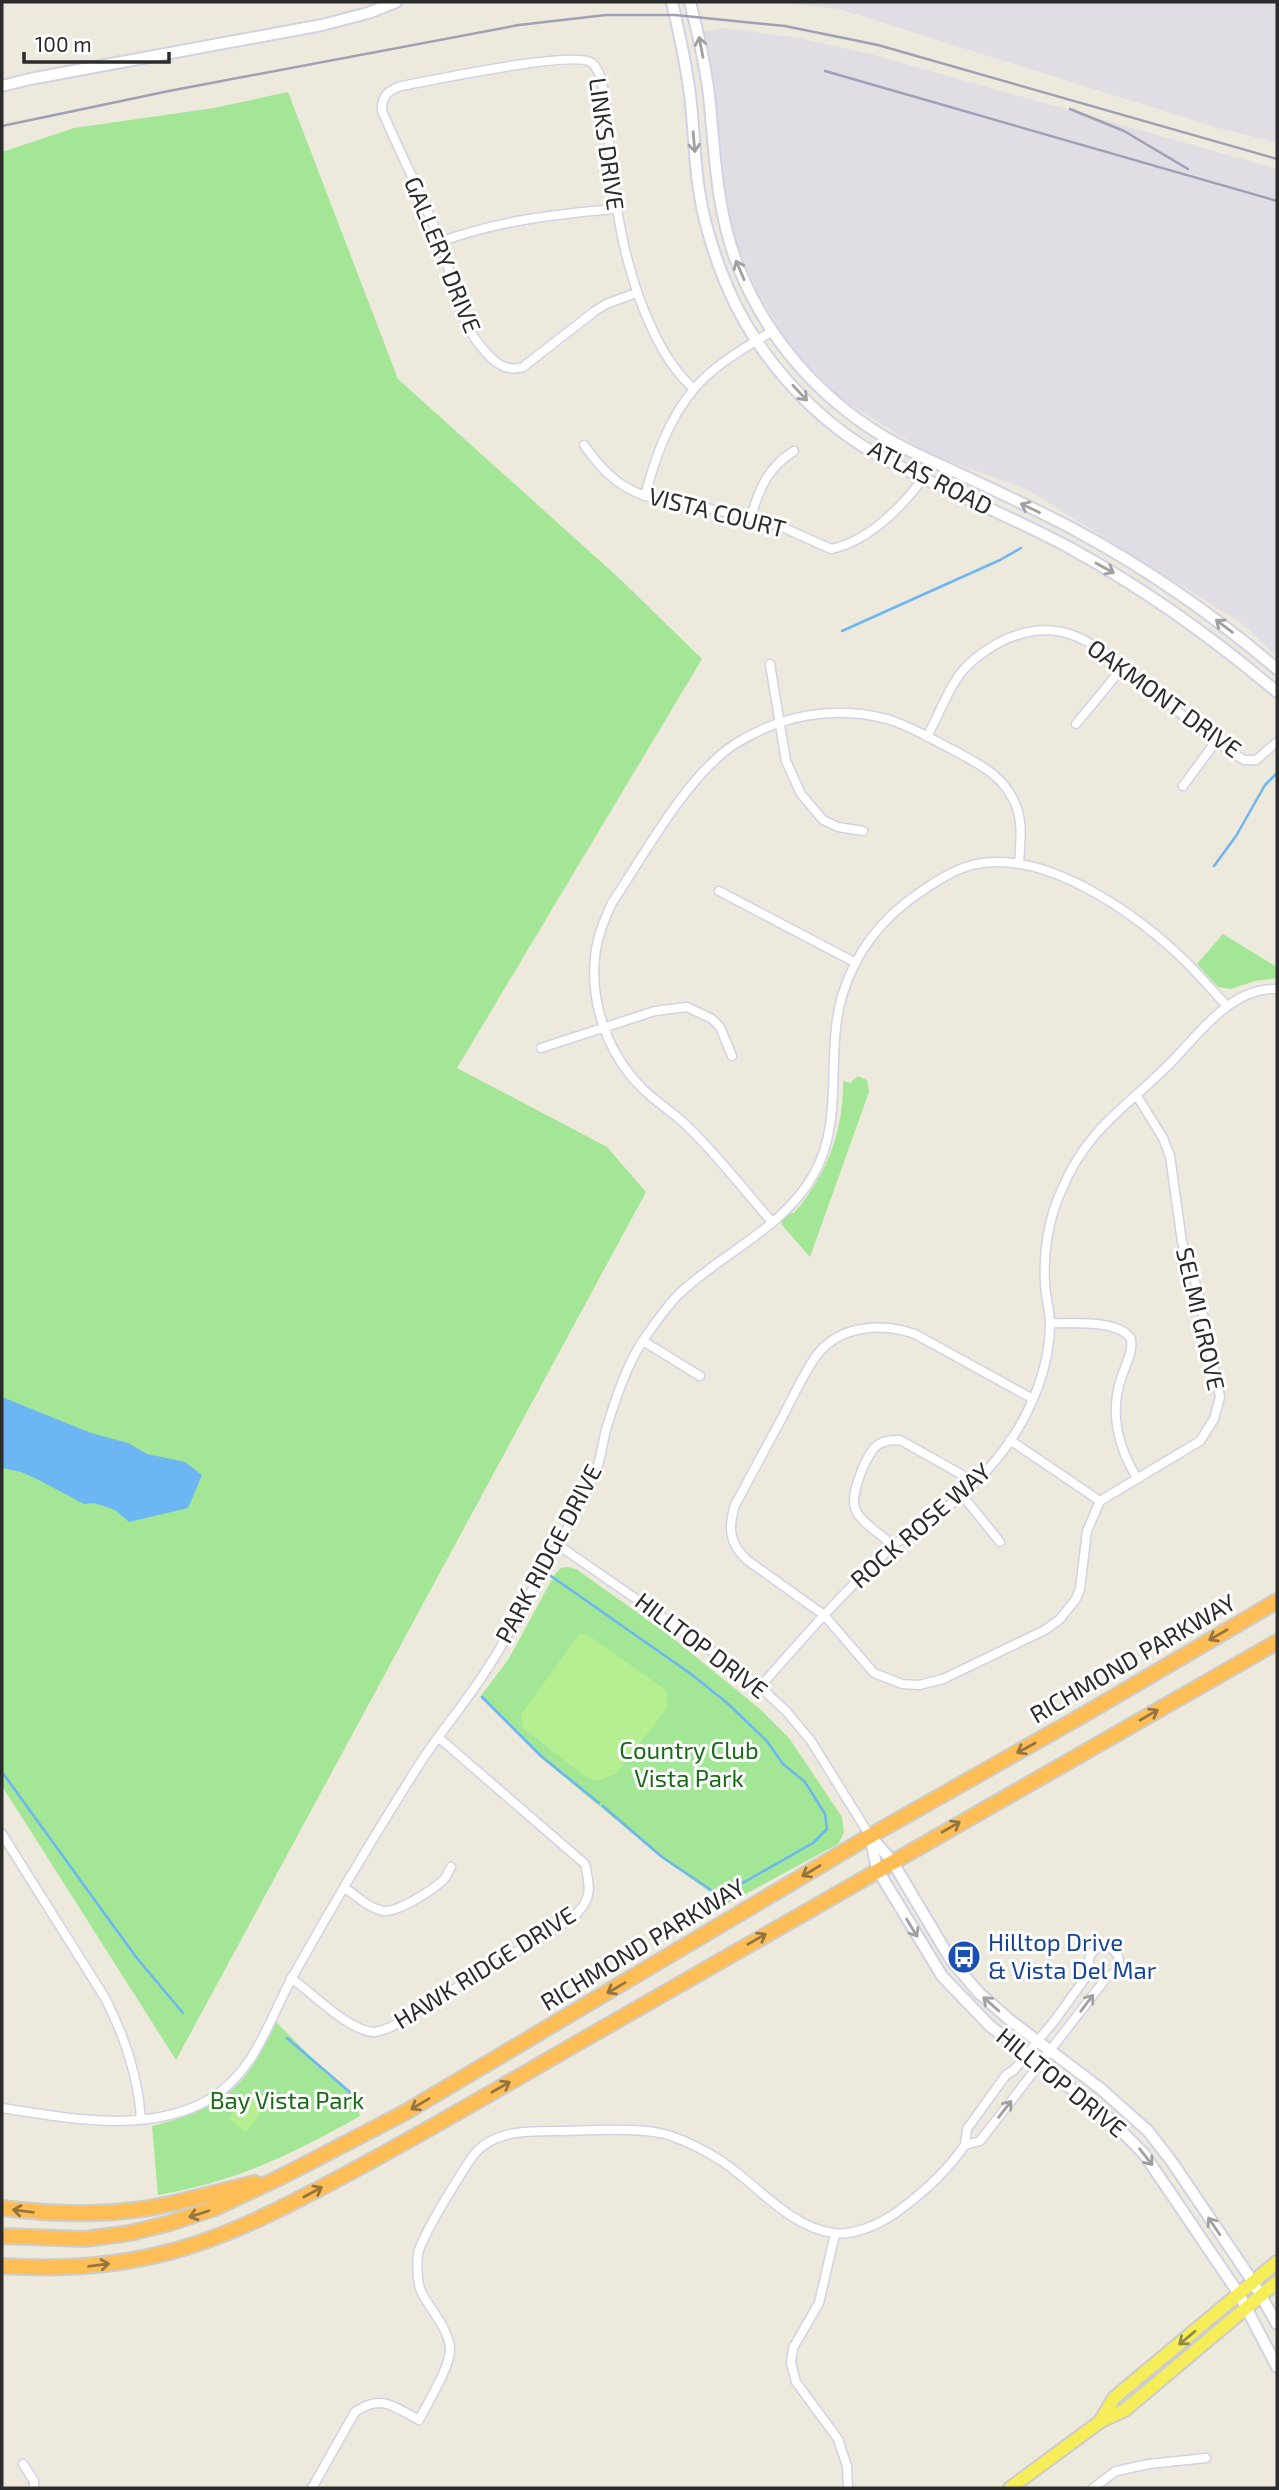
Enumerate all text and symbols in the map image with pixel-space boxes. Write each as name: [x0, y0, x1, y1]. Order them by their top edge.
scale bar: [24, 21, 170, 65]
text: 100 m: [35, 31, 92, 56]
one-way arrow: [693, 36, 707, 59]
street label: LINKS DRIVE: [584, 76, 631, 212]
one-way arrow: [688, 130, 701, 152]
street label: GALLERY DRIVE: [399, 172, 488, 337]
one-way arrow: [733, 260, 746, 281]
one-way arrow: [791, 384, 808, 401]
street label: ATLAS ROAD: [864, 433, 997, 520]
street label: VISTA COURT: [646, 480, 789, 543]
one-way arrow: [1020, 500, 1041, 514]
one-way arrow: [1095, 561, 1115, 575]
one-way arrow: [1216, 618, 1234, 633]
street label: OAKMONT DRIVE: [1082, 632, 1247, 763]
street label: SELMI GROVE: [1171, 1244, 1232, 1393]
street label: ROCK ROSE WAY: [844, 1456, 996, 1594]
street label: PARK RIDGE DRIVE: [488, 1459, 607, 1648]
street label: HILLTOP DRIVE: [630, 1586, 774, 1704]
street label: RICHMOND PARKWAY: [1024, 1587, 1241, 1728]
one-way arrow: [1208, 1629, 1229, 1642]
one-way arrow: [1138, 1708, 1159, 1721]
park label: Country Club Vista Park: [619, 1735, 759, 1792]
one-way arrow: [1016, 1741, 1036, 1755]
one-way arrow: [941, 1820, 961, 1834]
one-way arrow: [802, 1864, 822, 1878]
street label: RICHMOND PARKWAY: [535, 1871, 750, 2016]
street label: HAWK RIDGE DRIVE: [388, 1899, 580, 2034]
one-way arrow: [905, 1917, 919, 1937]
place label: Hilltop Drive & Vista Del Mar: [988, 1927, 1157, 1984]
one-way arrow: [746, 1932, 766, 1946]
bus stop icon: Hilltop Drive & Vista Del Mar: [945, 1938, 983, 1976]
one-way arrow: [607, 1981, 627, 1995]
one-way arrow: [1079, 1994, 1094, 2012]
one-way arrow: [982, 1996, 1000, 2012]
street label: HILLTOP DRIVE: [991, 2021, 1133, 2143]
one-way arrow: [491, 2080, 511, 2094]
park label: Bay Vista Park: [210, 2085, 364, 2114]
one-way arrow: [411, 2097, 431, 2111]
one-way arrow: [998, 2100, 1013, 2118]
one-way arrow: [1139, 2148, 1154, 2166]
one-way arrow: [302, 2184, 323, 2198]
one-way arrow: [12, 2204, 35, 2217]
one-way arrow: [188, 2209, 210, 2221]
one-way arrow: [1207, 2217, 1221, 2236]
one-way arrow: [87, 2258, 110, 2271]
one-way arrow: [1178, 2330, 1196, 2346]

